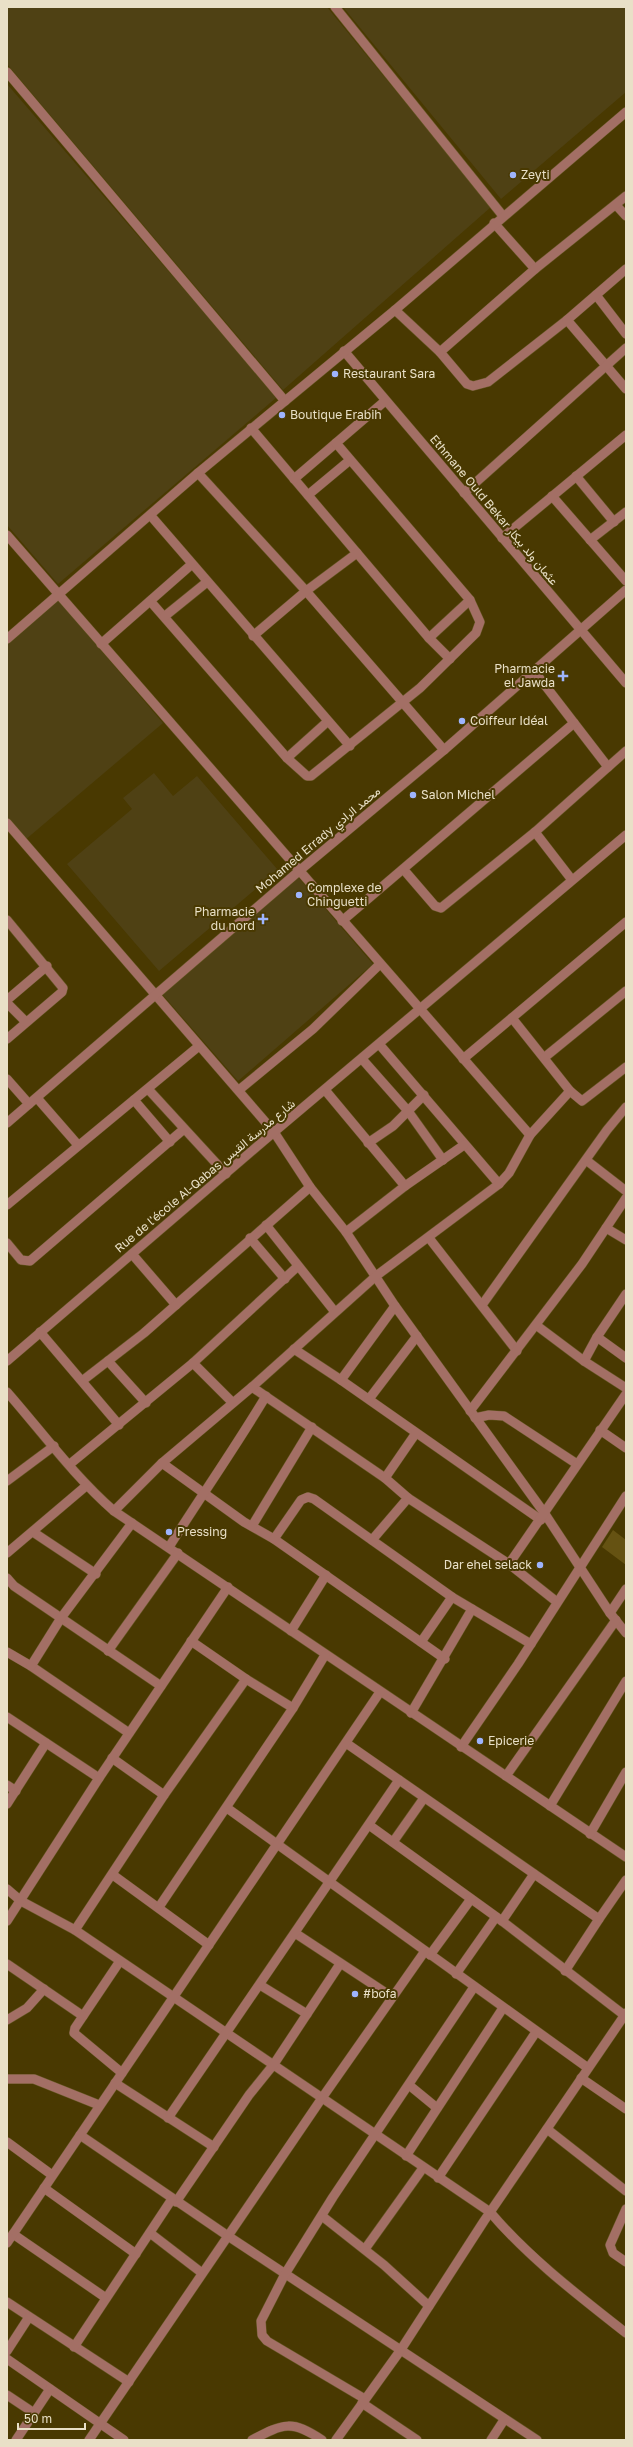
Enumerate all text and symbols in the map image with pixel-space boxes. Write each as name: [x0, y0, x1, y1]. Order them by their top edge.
place label: Zeyti: [521, 167, 550, 182]
marker: Zeyti: [508, 170, 518, 180]
place label: Restaurant Sara: [343, 366, 435, 381]
marker: Restaurant Sara: [330, 369, 340, 379]
place label: Boutique Erabih: [290, 407, 382, 422]
marker: Boutique Erabih: [277, 410, 287, 420]
street label: Ethmane Ould Bekar عثمان ولد بيكار: [426, 431, 562, 589]
place label: Pharmacie el Jawda: [494, 661, 555, 690]
marker: Pharmacie el Jawda: [558, 671, 568, 681]
place label: Coiffeur Idéal: [470, 713, 548, 728]
marker: Coiffeur Idéal: [457, 716, 467, 726]
street label: Mohamed Errady محمد الرادي: [252, 783, 385, 898]
place label: Salon Michel: [421, 787, 495, 802]
marker: Salon Michel: [408, 790, 418, 800]
place label: Complexe de Chinguetti: [307, 880, 382, 909]
marker: Complexe de Chinguetti: [294, 890, 304, 900]
place label: Pharmacie du nord: [194, 904, 255, 933]
marker: Pharmacie du nord: [258, 914, 268, 924]
street label: Rue de l'école Al-Qabas شارع مدرسة القبس: [112, 1096, 299, 1257]
place label: Pressing: [177, 1524, 227, 1539]
marker: Pressing: [164, 1527, 174, 1537]
place label: Dar ehel selack: [444, 1557, 532, 1572]
marker: Dar ehel selack: [535, 1560, 545, 1570]
place label: Epicerie: [488, 1733, 534, 1748]
marker: Epicerie: [475, 1736, 485, 1746]
place label: #bofa: [363, 1986, 397, 2001]
marker: #bofa: [350, 1989, 360, 1999]
scale bar: [18, 2405, 85, 2431]
text: 50 m: [24, 2411, 52, 2426]

